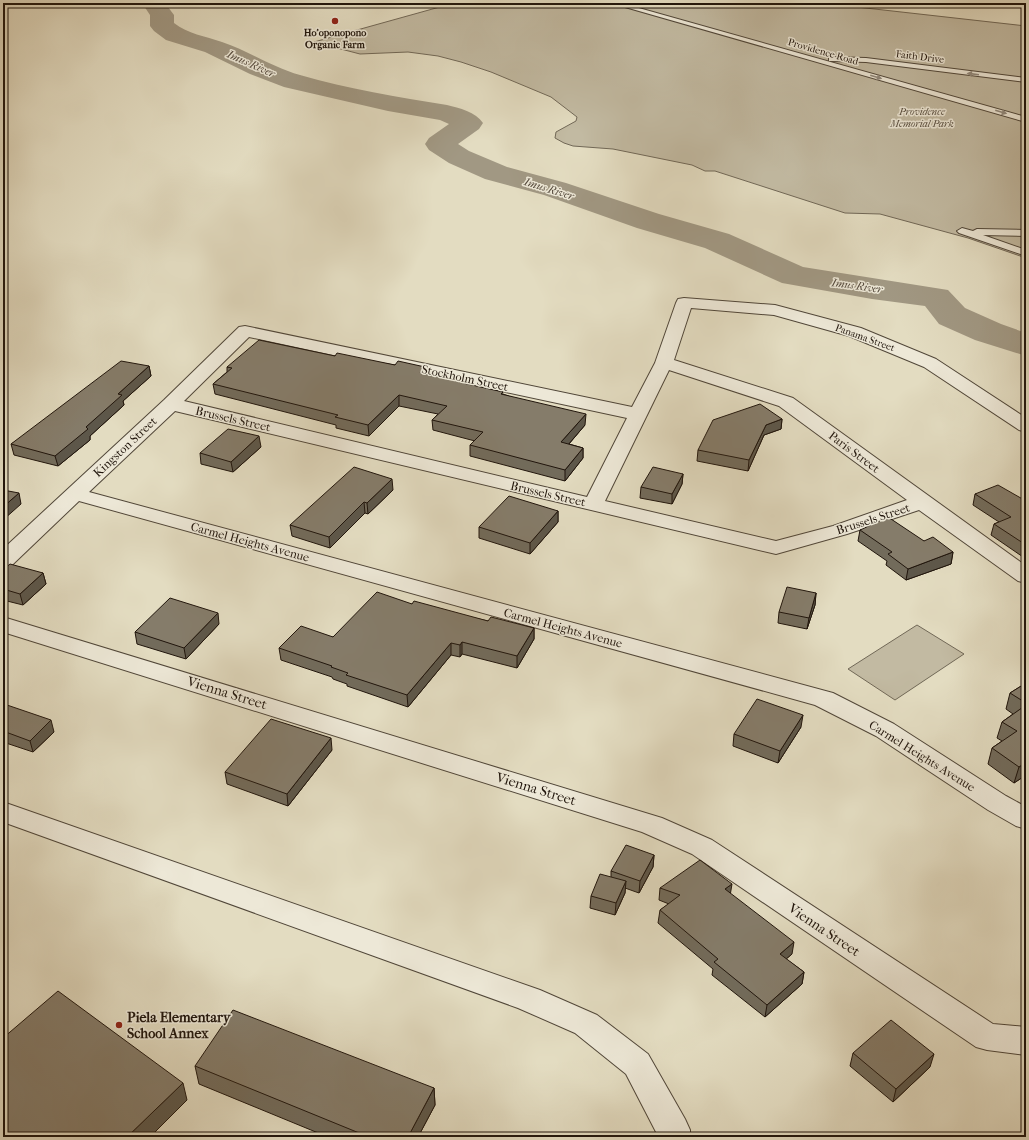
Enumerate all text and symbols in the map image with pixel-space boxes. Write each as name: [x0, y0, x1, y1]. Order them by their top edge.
marker: Ho'oponopono Organic Farm: [330, 16, 340, 26]
place label: Ho'oponopono Organic Farm: [304, 27, 366, 51]
street label: Providence Road: [786, 36, 860, 68]
water label: Imus River: [224, 47, 278, 81]
street label: Faith Drive: [895, 48, 945, 66]
one-way arrow: [967, 71, 979, 77]
one-way arrow: [870, 74, 882, 80]
park label: Providence Memorial Park: [889, 106, 954, 130]
one-way arrow: [995, 110, 1007, 116]
water label: Imus River: [522, 175, 576, 203]
water label: Imus River: [830, 276, 884, 296]
street label: Panama Street: [834, 322, 897, 354]
street label: Stockholm Street: [420, 362, 510, 394]
street label: Brussels Street: [194, 404, 273, 435]
street label: Kingston Street: [90, 414, 160, 480]
street label: Paris Street: [826, 428, 883, 476]
street label: Brussels Street: [509, 479, 588, 510]
street label: Brussels Street: [834, 500, 912, 537]
street label: Carmel Heights Avenue: [189, 519, 311, 565]
street label: Carmel Heights Avenue: [502, 605, 624, 651]
street label: Vienna Street: [184, 672, 269, 713]
street label: Carmel Heights Avenue: [866, 718, 978, 794]
street label: Vienna Street: [493, 768, 578, 809]
street label: Vienna Street: [784, 899, 863, 960]
place label: Piela Elementary School Annex: [127, 1009, 232, 1042]
marker: Piela Elementary School Annex: [114, 1020, 124, 1030]

